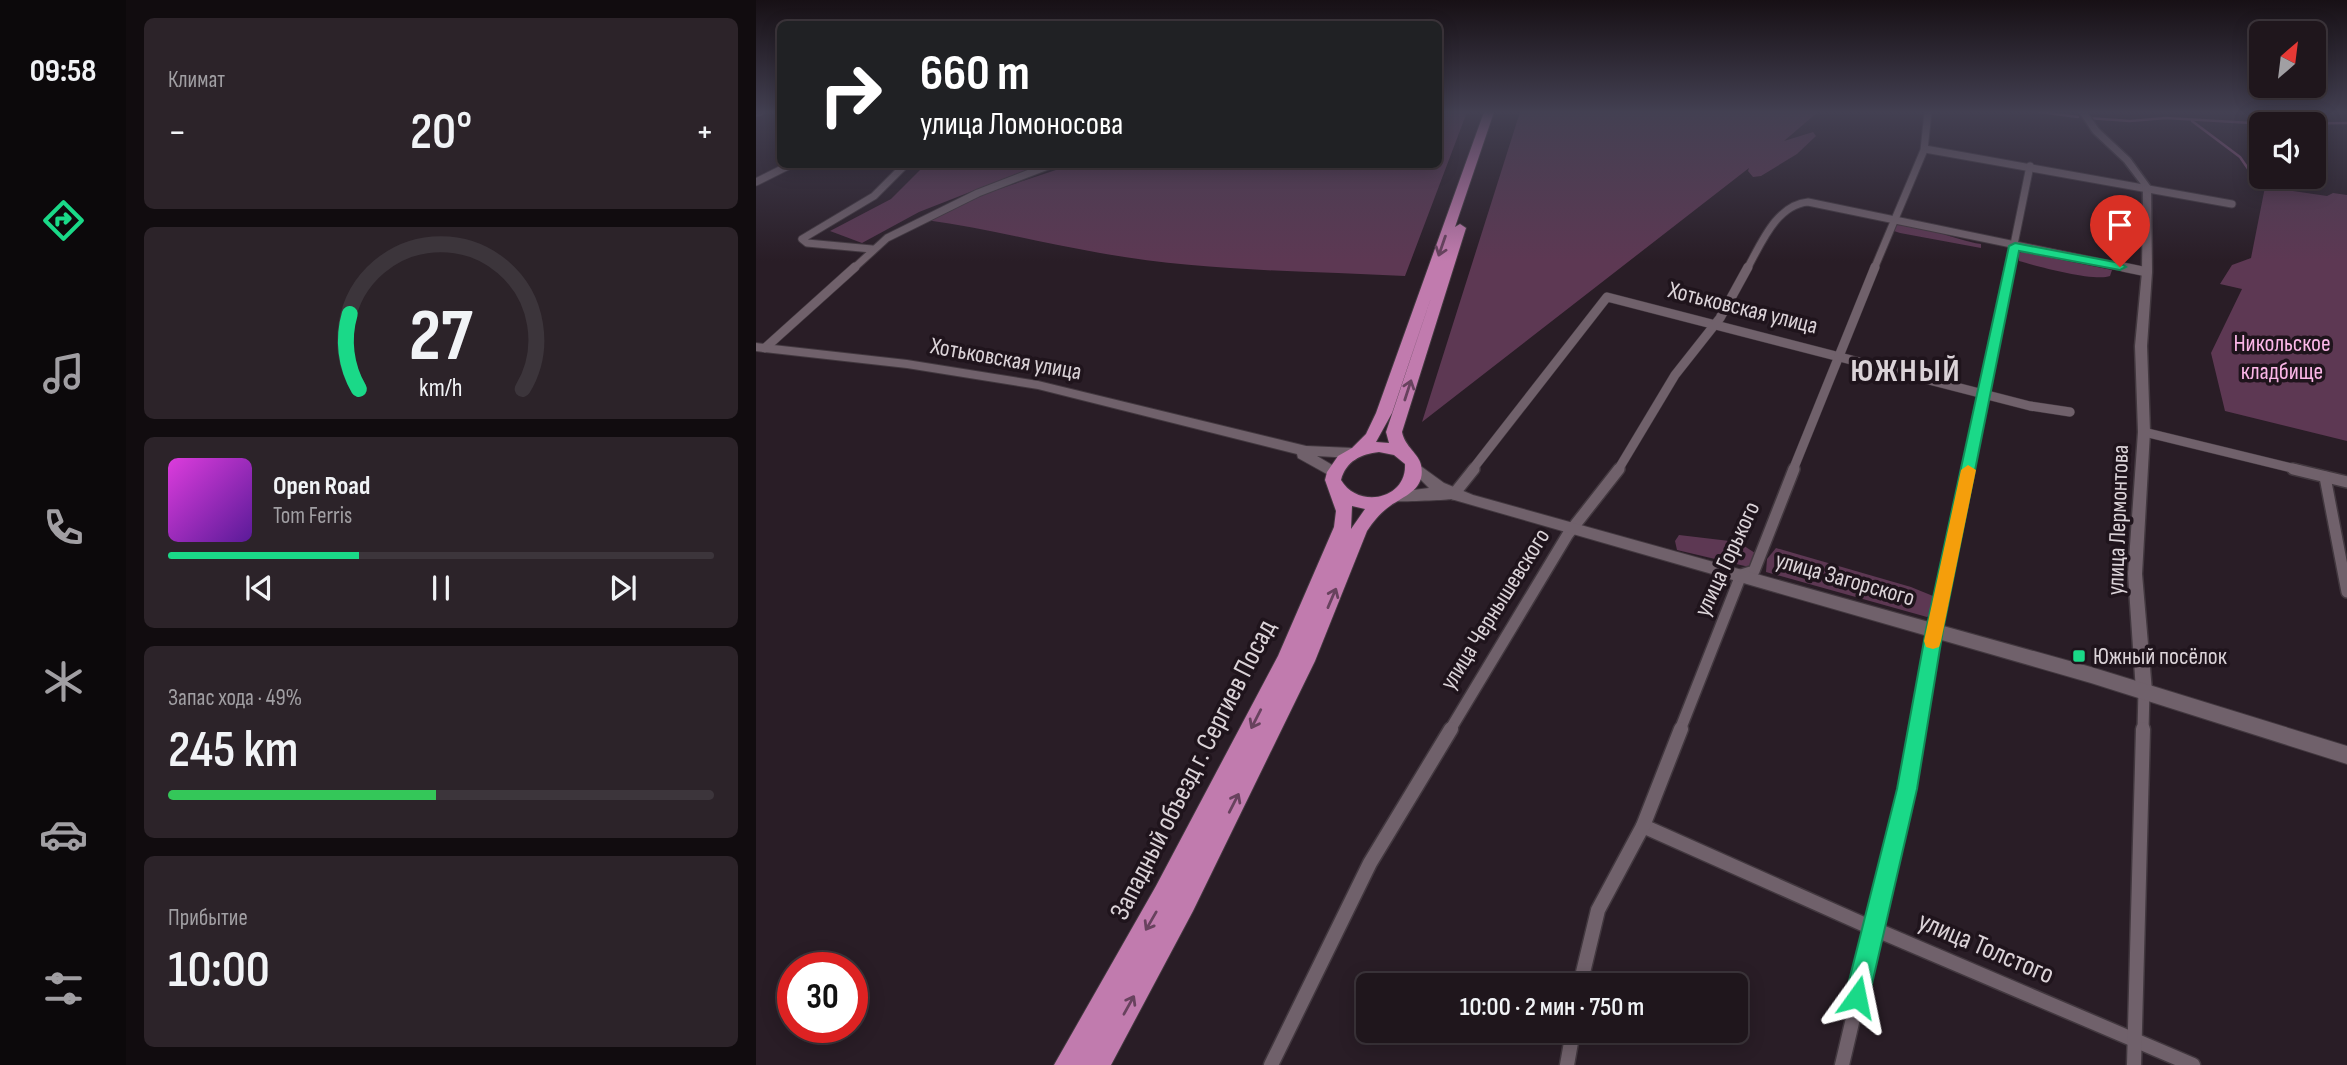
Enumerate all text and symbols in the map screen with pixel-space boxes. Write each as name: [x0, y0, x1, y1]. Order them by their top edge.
north arrow: [2249, 21, 2326, 98]
map controls: [2249, 21, 2326, 189]
text: 660 m: [920, 45, 1030, 104]
icon: right: [805, 49, 896, 140]
text: 09:58: [30, 52, 96, 91]
text: Климат: [168, 66, 225, 94]
text: 20°: [410, 101, 472, 164]
text: улица Ломоносова: [920, 105, 1123, 144]
text: −: [168, 110, 187, 155]
text: +: [695, 110, 714, 155]
button: sound: [2249, 112, 2326, 189]
pin: [2090, 195, 2150, 267]
icon: directions: [39, 196, 88, 245]
icon: arrive: [2101, 206, 2139, 244]
one-way arrow: [1435, 234, 1447, 256]
street label: Хотьковская улица: [1664, 275, 1821, 341]
text: 27: [409, 294, 473, 382]
park label: Никольское кладбище: [2233, 329, 2331, 386]
street label: Хотьковская улица: [927, 331, 1084, 387]
icon: music: [39, 349, 88, 398]
district label: ЮЖНЫЙ: [1850, 352, 1962, 391]
text: km/h: [419, 373, 463, 404]
one-way arrow: [1402, 379, 1415, 401]
street label: улица Лермонтова: [2101, 444, 2135, 596]
text: Open Road: [273, 471, 370, 502]
street label: улица Горького: [1688, 497, 1766, 621]
text: Tom Ferris: [273, 502, 352, 530]
icon: phone: [39, 503, 88, 552]
street label: улица Чернышевского: [1434, 523, 1556, 695]
street label: улица Загорского: [1772, 545, 1918, 613]
icon: previous: [240, 569, 278, 607]
icon: pause: [422, 569, 460, 607]
icon: next: [604, 569, 642, 607]
one-way arrow: [1326, 588, 1339, 609]
street label: Западный объезд г. Сергиев Посад: [1103, 614, 1283, 925]
place label: Южный посёлок: [2093, 642, 2228, 671]
marker: Южный посёлок: [2071, 648, 2087, 664]
icon: climate: [39, 657, 88, 706]
text: Запас хода · 49%: [168, 684, 302, 712]
one-way arrow: [1248, 708, 1262, 729]
text: 245 km: [168, 719, 299, 782]
one-way arrow: [1227, 794, 1241, 814]
icon: car: [39, 810, 88, 859]
text: Прибытие: [168, 904, 248, 932]
street label: улица Толстого: [1913, 905, 2059, 991]
one-way arrow: [1144, 910, 1158, 930]
text: 10:00: [168, 939, 270, 1002]
speed limit sign: 30: [777, 952, 868, 1043]
position arrow: [1820, 960, 1894, 1034]
icon: filters: [39, 964, 88, 1013]
text: 10:00 · 2 мин · 750 m: [1460, 992, 1644, 1023]
one-way arrow: [1122, 995, 1136, 1016]

